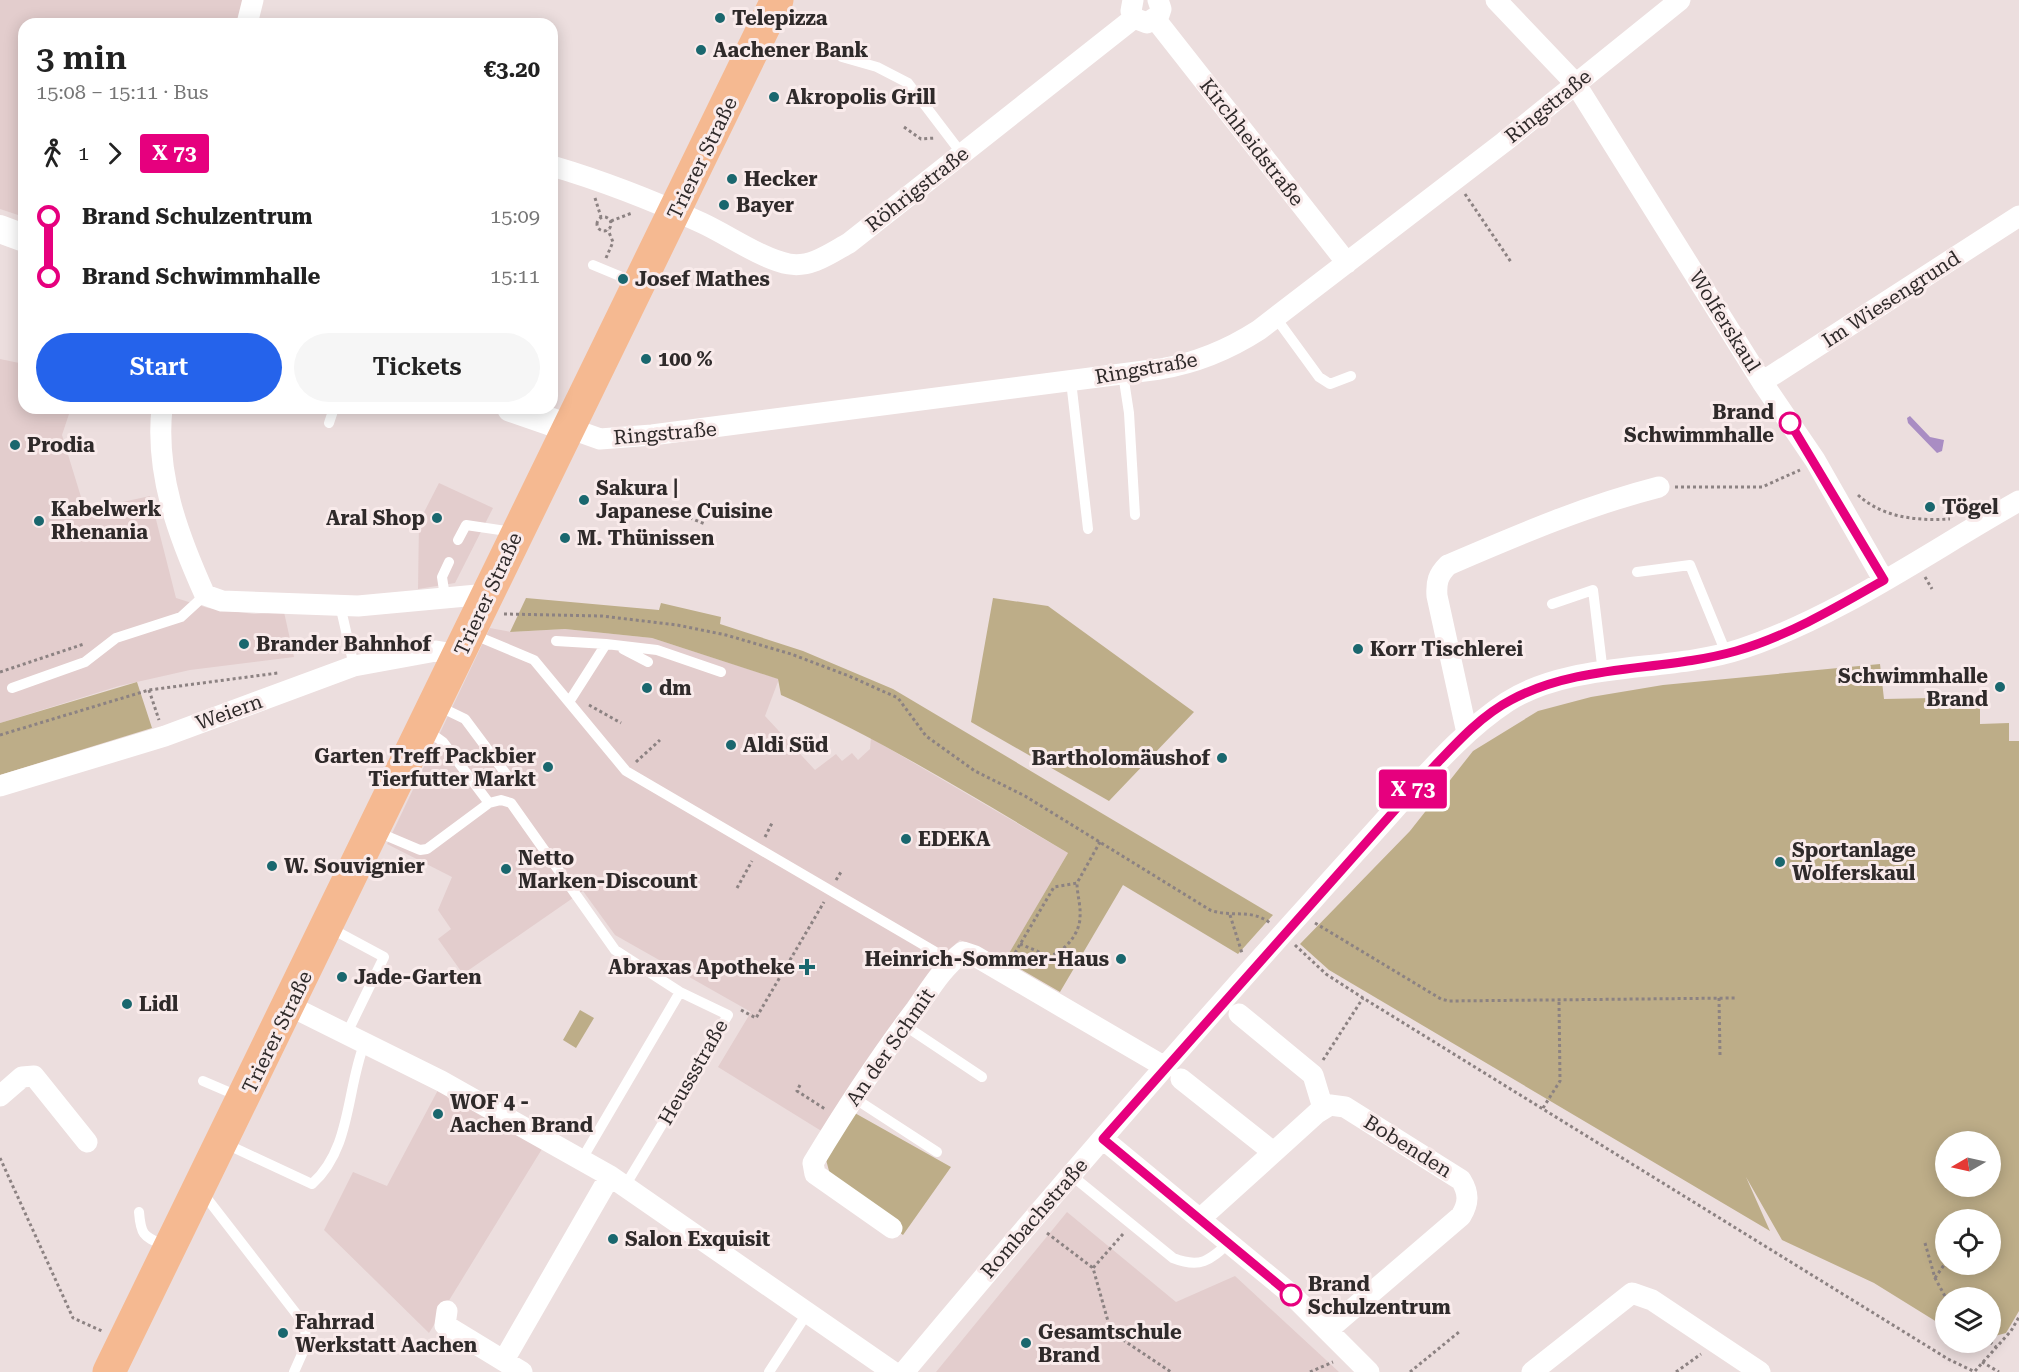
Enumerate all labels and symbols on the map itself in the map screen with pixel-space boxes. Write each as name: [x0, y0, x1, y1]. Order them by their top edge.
place label: Telepizza: [732, 6, 828, 30]
marker: Telepizza: [713, 11, 727, 25]
place label: Aachener Bank: [713, 38, 869, 62]
marker: Aachener Bank: [694, 43, 708, 57]
street label: Ringstraße: [1500, 64, 1596, 148]
street label: Kirchheidstraße: [1195, 73, 1309, 211]
place label: Akropolis Grill: [786, 85, 936, 109]
marker: Akropolis Grill: [767, 90, 781, 104]
street label: Trierer Straße: [662, 93, 742, 223]
street label: Röhrigstraße: [861, 141, 973, 237]
place label: Hecker: [744, 167, 817, 191]
marker: Hecker: [725, 172, 739, 186]
place label: Bayer: [736, 193, 794, 217]
marker: Bayer: [717, 198, 731, 212]
street label: Im Wiesengrund: [1818, 245, 1965, 352]
street label: Wolferskaul: [1684, 266, 1766, 376]
place label: Josef Mathes: [635, 267, 770, 291]
marker: Josef Mathes: [616, 272, 630, 286]
place label: 100 %: [658, 347, 713, 371]
street label: Ringstraße: [1093, 347, 1199, 389]
marker: 100 %: [639, 352, 653, 366]
place label: Brand Schwimmhalle: [1624, 400, 1775, 447]
marker: Brand Schwimmhalle: [1779, 412, 1801, 434]
street label: Ringstraße: [612, 417, 718, 449]
place label: Prodia: [27, 433, 95, 457]
marker: Prodia: [8, 438, 22, 452]
place label: Sakura | Japanese Cuisine: [596, 476, 773, 523]
marker: Sakura | Japanese Cuisine: [577, 493, 591, 507]
place label: Tögel: [1942, 495, 1999, 519]
place label: Kabelwerk Rhenania: [51, 497, 162, 544]
marker: Tögel: [1923, 500, 1937, 514]
place label: Aral Shop: [326, 506, 425, 530]
marker: Aral Shop: [430, 511, 444, 525]
marker: Kabelwerk Rhenania: [32, 514, 46, 528]
place label: M. Thünissen: [577, 526, 715, 550]
street label: Trierer Straße: [449, 529, 527, 659]
marker: M. Thünissen: [558, 531, 572, 545]
place label: Brander Bahnhof: [256, 632, 432, 656]
marker: Brander Bahnhof: [237, 637, 251, 651]
place label: Korr Tischlerei: [1370, 637, 1523, 661]
marker: Korr Tischlerei: [1351, 642, 1365, 656]
place label: Schwimmhalle Brand: [1838, 664, 1989, 711]
place label: dm: [659, 676, 692, 700]
marker: Schwimmhalle Brand: [1993, 680, 2007, 694]
marker: dm: [640, 681, 654, 695]
street label: Weiern: [193, 689, 266, 735]
place label: Aldi Süd: [743, 733, 829, 757]
marker: Aldi Süd: [724, 738, 738, 752]
place label: Garten Treff Packbier Tierfutter Markt: [314, 744, 536, 791]
place label: Bartholomäushof: [1032, 746, 1211, 770]
marker: Bartholomäushof: [1215, 751, 1229, 765]
marker: Garten Treff Packbier Tierfutter Markt: [541, 760, 555, 774]
line badge: X 73: [1371, 770, 1455, 808]
place label: EDEKA: [918, 827, 991, 851]
marker: EDEKA: [899, 832, 913, 846]
place label: Sportanlage Wolferskaul: [1792, 838, 1916, 885]
place label: Netto Marken-Discount: [518, 846, 698, 893]
place label: W. Souvignier: [284, 854, 425, 878]
marker: Sportanlage Wolferskaul: [1773, 855, 1787, 869]
marker: W. Souvignier: [265, 859, 279, 873]
marker: Netto Marken-Discount: [499, 862, 513, 876]
place label: Heinrich-Sommer-Haus: [864, 947, 1109, 971]
marker: Heinrich-Sommer-Haus: [1114, 952, 1128, 966]
place label: Abraxas Apotheke: [608, 955, 795, 979]
marker: Abraxas Apotheke: [800, 960, 814, 974]
place label: Jade-Garten: [354, 965, 482, 989]
street label: Trierer Straße: [237, 967, 317, 1097]
marker: Jade-Garten: [335, 970, 349, 984]
street label: An der Schmit: [841, 983, 940, 1110]
place label: Lidl: [139, 992, 179, 1016]
marker: Lidl: [120, 997, 134, 1011]
street label: Heussstraße: [653, 1015, 733, 1129]
place label: WOF 4 - Aachen Brand: [450, 1090, 594, 1137]
marker: WOF 4 - Aachen Brand: [431, 1107, 445, 1121]
street label: Bobenden: [1360, 1110, 1457, 1183]
north arrow: [1935, 1131, 2001, 1197]
street label: Rombachstraße: [976, 1153, 1092, 1283]
place label: Salon Exquisit: [625, 1227, 770, 1251]
marker: Salon Exquisit: [606, 1232, 620, 1246]
place label: Brand Schulzentrum: [1308, 1272, 1451, 1319]
marker: Brand Schulzentrum: [1280, 1284, 1302, 1306]
place label: Fahrrad Werkstatt Aachen: [295, 1310, 478, 1357]
place label: Gesamtschule Brand: [1038, 1320, 1182, 1367]
marker: Fahrrad Werkstatt Aachen: [276, 1326, 290, 1340]
marker: Gesamtschule Brand: [1019, 1336, 1033, 1350]

